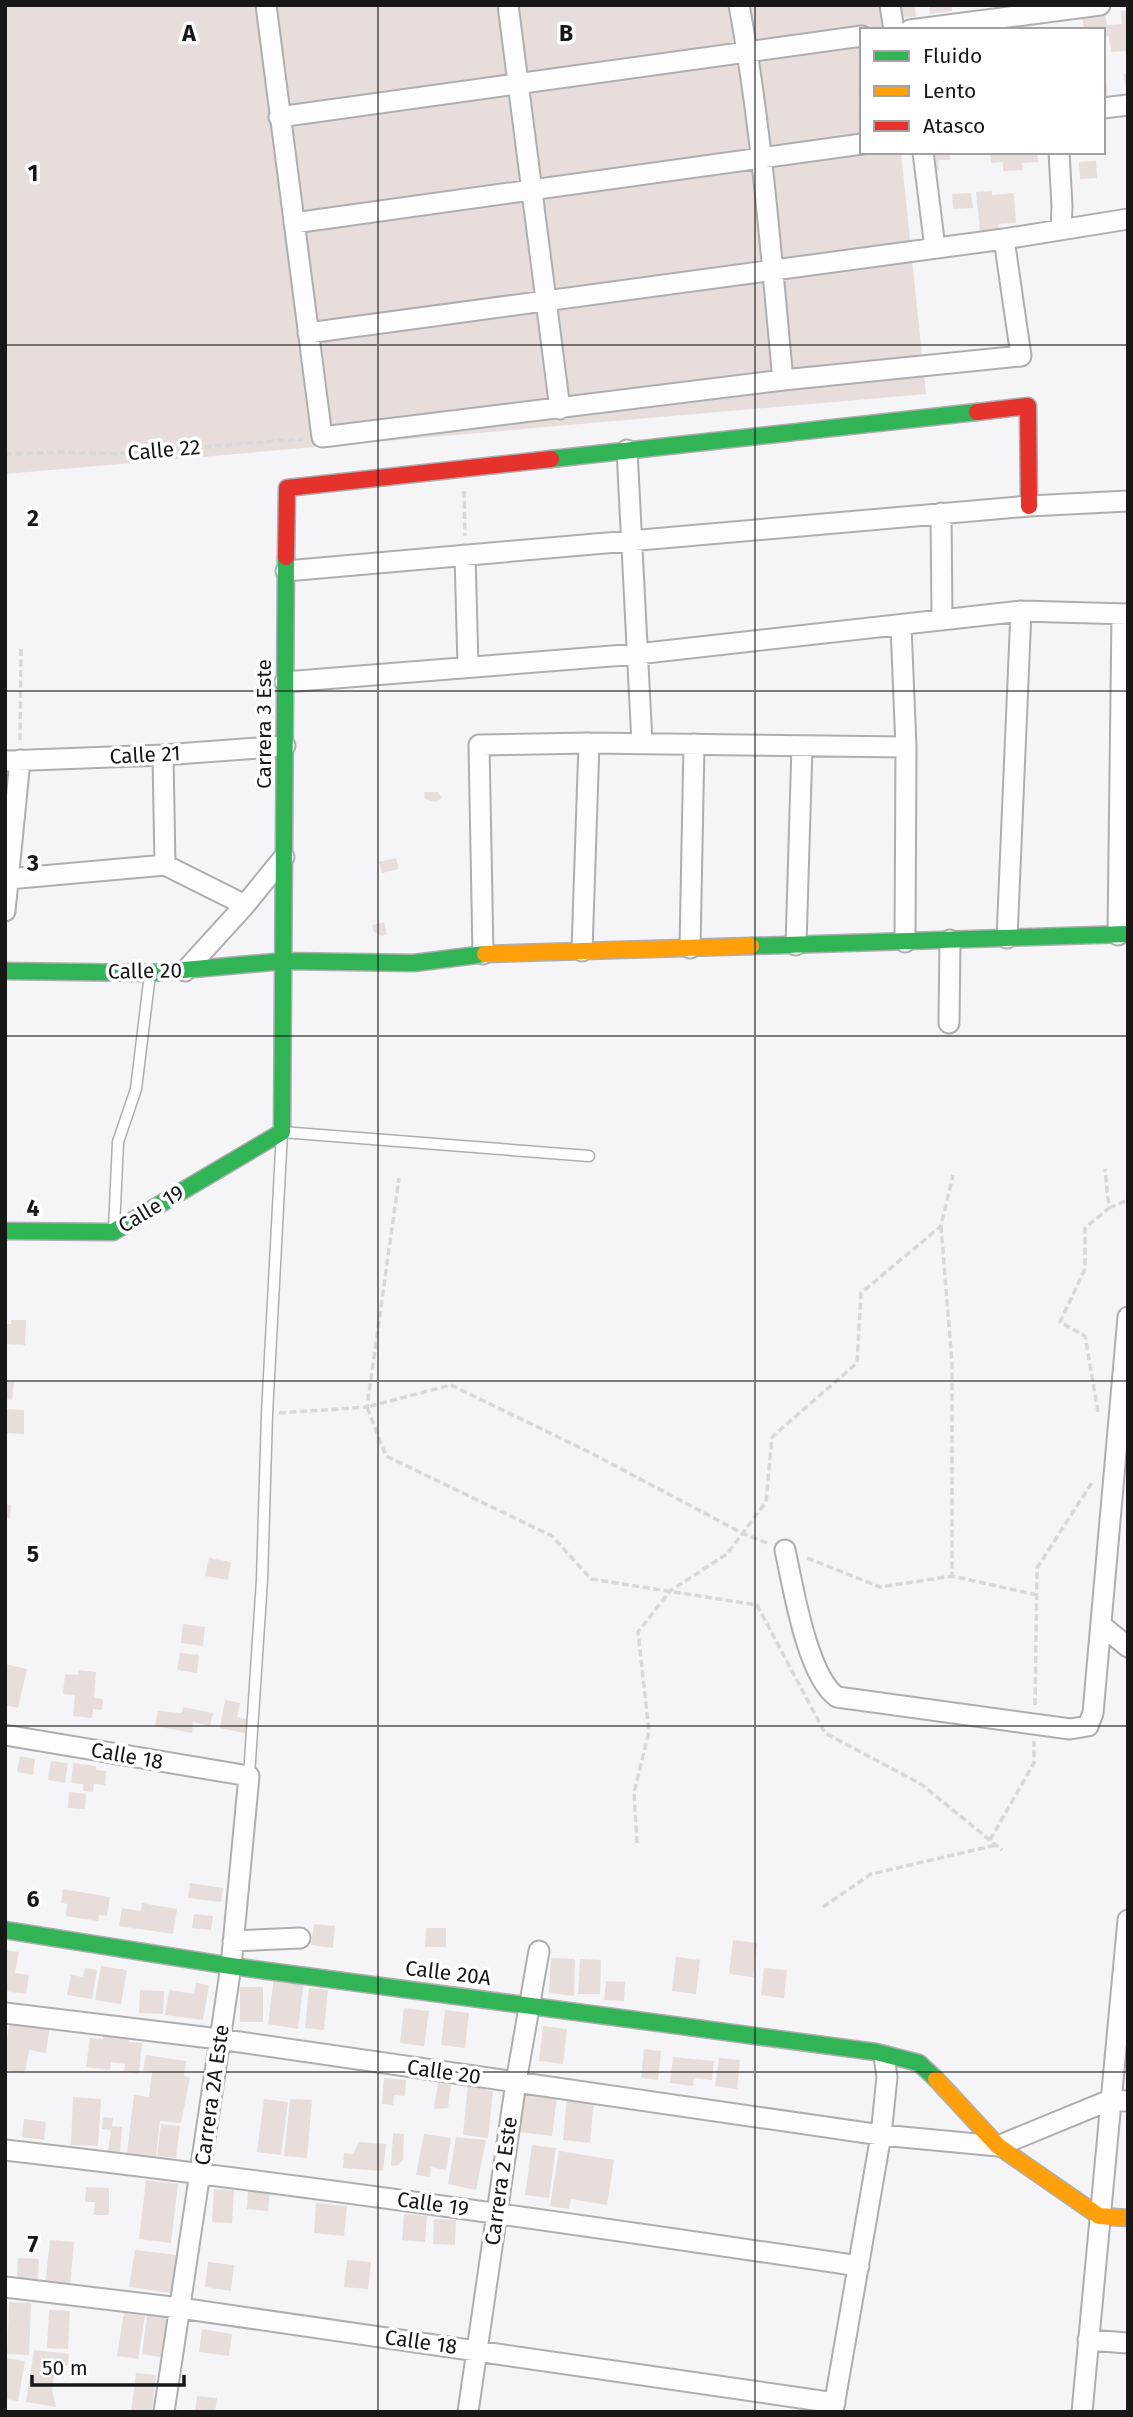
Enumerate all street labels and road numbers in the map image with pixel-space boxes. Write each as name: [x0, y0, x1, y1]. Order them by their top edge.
street label: Calle 22: [127, 434, 201, 466]
street label: Carrera 3 Este: [251, 659, 277, 789]
street label: Calle 21: [109, 740, 181, 770]
street label: Calle 20: [108, 957, 182, 985]
street label: Calle 19: [113, 1179, 189, 1239]
street label: Calle 18: [89, 1737, 165, 1775]
street label: Calle 20A: [404, 1955, 492, 1991]
street label: Carrera 2A Este: [189, 2023, 235, 2167]
street label: Calle 20: [406, 2054, 482, 2090]
street label: Carrera 2 Este: [479, 2115, 523, 2247]
street label: Calle 19: [395, 2186, 471, 2222]
street label: Calle 18: [383, 2324, 459, 2360]

